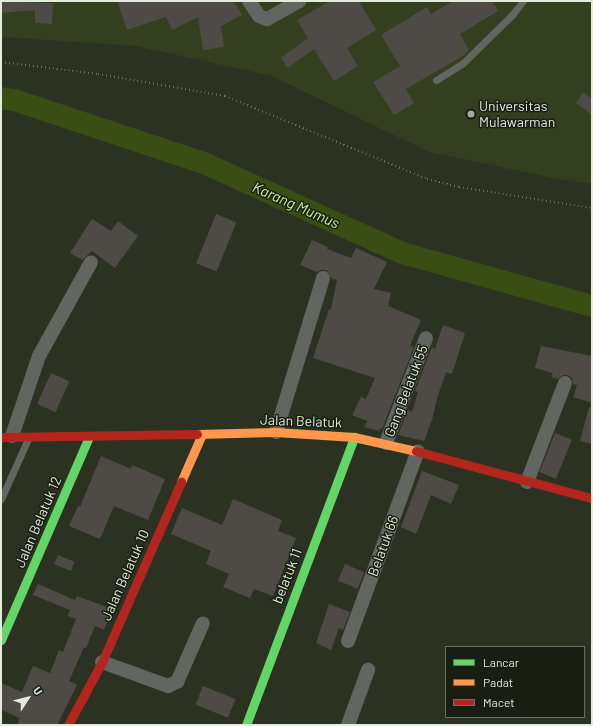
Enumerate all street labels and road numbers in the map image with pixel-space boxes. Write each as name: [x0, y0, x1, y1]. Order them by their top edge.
street label: Gang Belatuk 55: [381, 343, 431, 439]
street label: Jalan Belatuk: [260, 411, 342, 431]
street label: Jalan Belatuk 12: [11, 474, 65, 570]
street label: Belatuk 66: [364, 513, 402, 579]
street label: Jalan Belatuk 10: [97, 527, 153, 623]
street label: belatuk 11: [269, 546, 305, 606]

